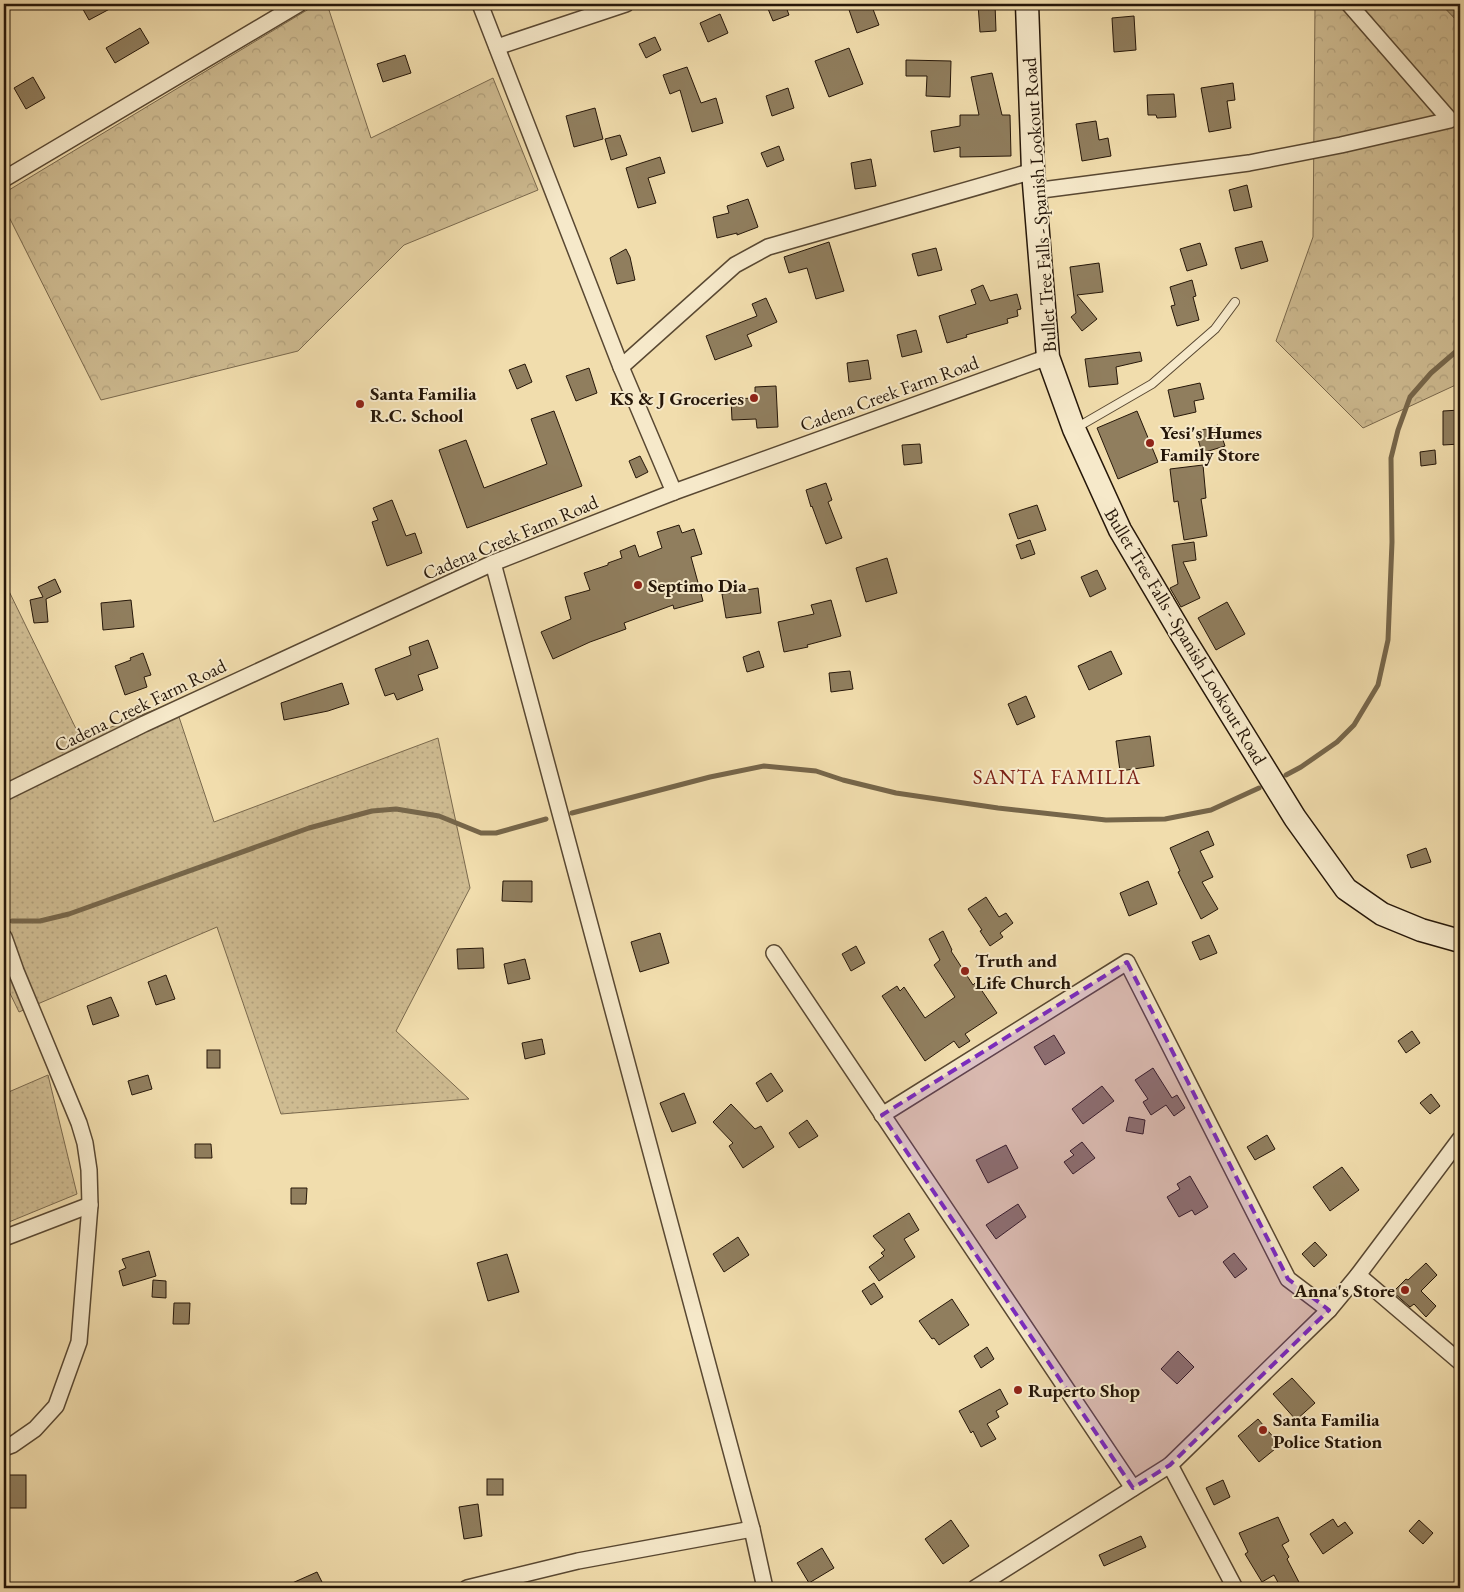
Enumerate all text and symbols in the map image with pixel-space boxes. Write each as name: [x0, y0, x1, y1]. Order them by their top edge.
street label: Bullet Tree Falls - Spanish Lookout Road: [1017, 56, 1062, 353]
street label: Cadena Creek Farm Road: [797, 349, 982, 437]
place label: Santa Familia R.C. School: [370, 381, 477, 428]
place label: KS & J Groceries: [610, 386, 744, 411]
marker: KS & J Groceries: [748, 392, 760, 404]
marker: Santa Familia R.C. School: [354, 398, 366, 410]
place label: Yesi's Humes Family Store: [1160, 420, 1262, 467]
marker: Yesi's Humes Family Store: [1144, 437, 1156, 449]
street label: Cadena Creek Farm Road: [419, 489, 602, 586]
street label: Bullet Tree Falls - Spanish Lookout Road: [1099, 503, 1273, 770]
place label: Septimo Dia: [648, 573, 747, 598]
marker: Septimo Dia: [632, 579, 644, 591]
street label: Cadena Creek Farm Road: [50, 653, 231, 758]
district label: SANTA FAMILIA: [973, 763, 1141, 790]
place label: Truth and Life Church: [975, 948, 1071, 995]
marker: Truth and Life Church: [959, 965, 971, 977]
place label: Anna's Store: [1293, 1278, 1395, 1303]
marker: Anna's Store: [1399, 1284, 1411, 1296]
place label: Ruperto Shop: [1028, 1378, 1141, 1403]
marker: Ruperto Shop: [1012, 1384, 1024, 1396]
place label: Santa Familia Police Station: [1273, 1407, 1383, 1454]
marker: Santa Familia Police Station: [1257, 1424, 1269, 1436]

